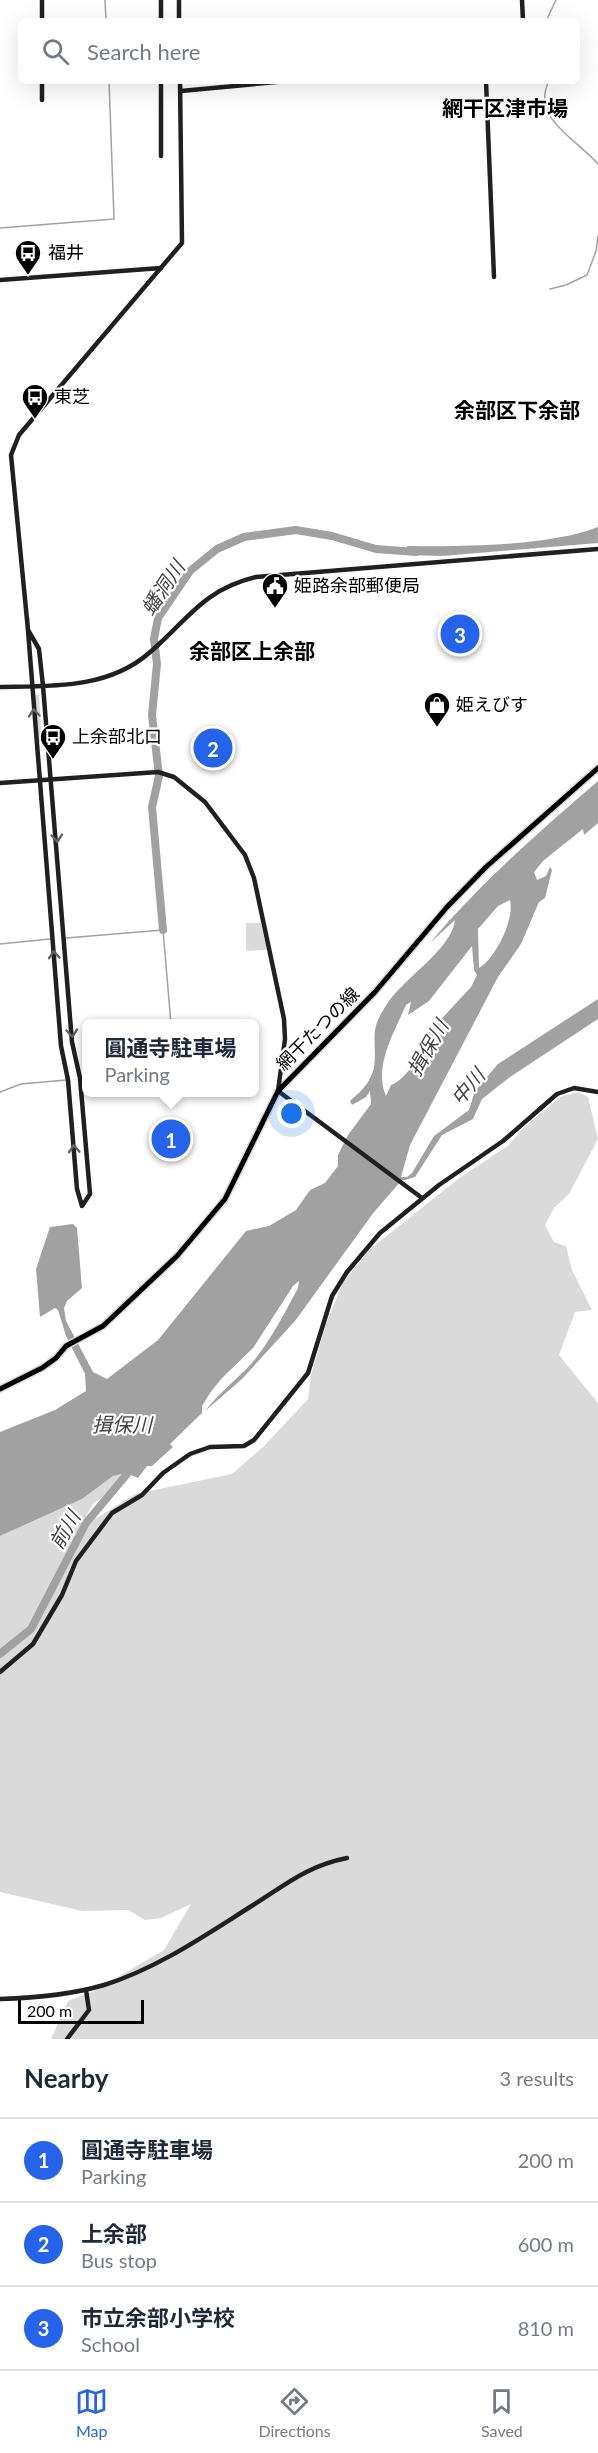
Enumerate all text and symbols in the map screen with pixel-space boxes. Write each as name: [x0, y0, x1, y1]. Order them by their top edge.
search box: [18, 18, 580, 84]
icon: search: [39, 35, 72, 68]
text: Search here: [87, 38, 200, 65]
district label: 網干区津市場: [442, 95, 568, 120]
bus stop icon: 福井: [13, 238, 43, 276]
place label: 福井: [48, 241, 84, 263]
bus stop icon: 東芝: [20, 382, 50, 420]
place label: 東芝: [54, 385, 90, 407]
district label: 余部区下余部: [454, 397, 580, 422]
water label: 蟠洞川: [135, 554, 190, 619]
public building icon: 姫路余部郵便局: [260, 571, 290, 609]
place label: 姫路余部郵便局: [294, 574, 420, 596]
pin: 3: [440, 612, 480, 656]
district label: 余部区上余部: [189, 638, 315, 663]
shop icon: 姫えびす: [422, 690, 452, 728]
place label: 姫えびす: [456, 693, 528, 715]
one-way arrow: [28, 708, 41, 717]
bus stop icon: 上余部北口: [38, 722, 68, 760]
place label: 上余部北口: [72, 725, 162, 747]
pin: 2: [194, 726, 232, 771]
one-way arrow: [50, 834, 63, 843]
one-way arrow: [47, 950, 60, 959]
street label: 網干たつの線: [271, 982, 363, 1074]
water label: 揖保川: [402, 1014, 454, 1079]
popup: [82, 1019, 259, 1097]
one-way arrow: [65, 1028, 78, 1037]
text: 圓通寺駐車場: [104, 1034, 237, 1061]
text: Parking: [104, 1062, 170, 1086]
water label: 中川: [445, 1062, 491, 1109]
your location: [277, 1099, 306, 1128]
pin: 1: [152, 1116, 190, 1162]
one-way arrow: [68, 1144, 81, 1153]
water label: 揖保川: [92, 1412, 154, 1436]
water label: 前川: [44, 1504, 86, 1553]
scale bar: [18, 1997, 144, 2024]
text: 200 m: [27, 2001, 72, 2020]
text: Nearby: [24, 2062, 109, 2094]
text: 3 results: [499, 2066, 574, 2090]
text: 圓通寺駐車場: [81, 2136, 213, 2163]
text: 1: [38, 2148, 49, 2172]
text: 200 m: [518, 2148, 574, 2172]
text: Parking: [81, 2164, 146, 2188]
text: 上余部: [81, 2220, 147, 2247]
text: 2: [38, 2232, 49, 2256]
text: 600 m: [518, 2232, 574, 2256]
text: Bus stop: [81, 2248, 157, 2272]
text: 市立余部小学校: [81, 2304, 235, 2331]
text: 3: [38, 2316, 49, 2340]
text: 810 m: [518, 2316, 574, 2340]
text: School: [81, 2332, 140, 2356]
tab: Map: [75, 2385, 108, 2440]
tab: Directions: [258, 2385, 331, 2440]
tab: Saved: [481, 2385, 523, 2440]

